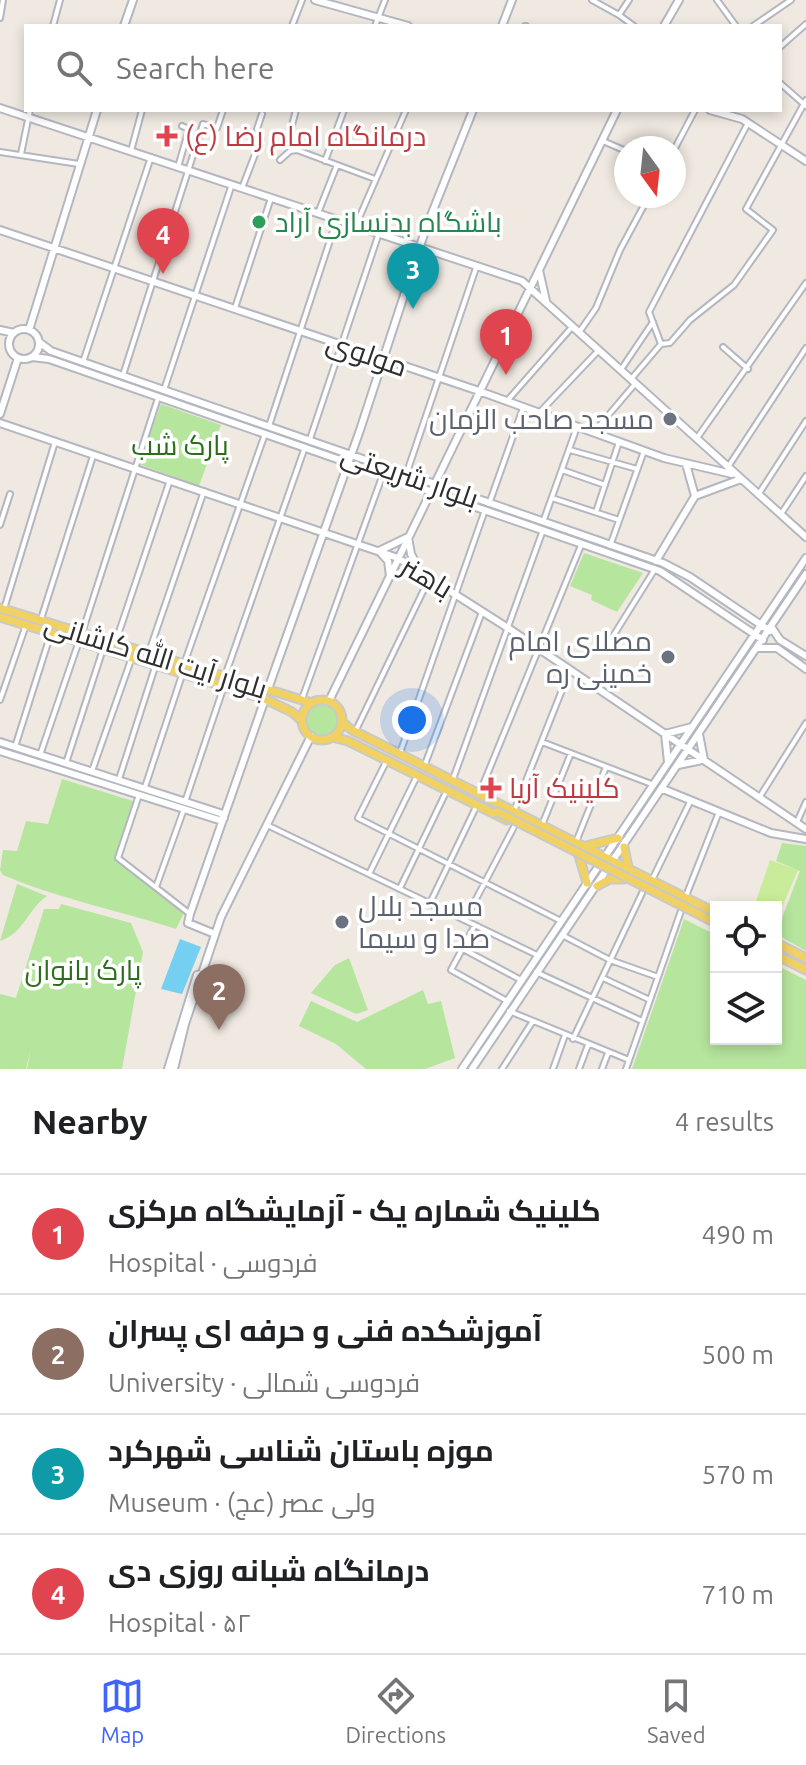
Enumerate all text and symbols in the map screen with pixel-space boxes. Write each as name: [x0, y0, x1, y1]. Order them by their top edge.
search box: [24, 24, 782, 112]
icon: search: [52, 46, 96, 90]
text: Search here: [116, 51, 275, 85]
place label: درمانگاه امام رضا (ع): [185, 120, 426, 156]
marker: درمانگاه امام رضا (ع): [156, 125, 178, 147]
north arrow: [614, 136, 686, 208]
place label: باشگاه بدنسازى آراد: [275, 206, 502, 239]
pin: 4: [137, 208, 189, 274]
marker: باشگاه بدنسازى آراد: [250, 213, 268, 231]
pin: 3: [387, 243, 439, 309]
pin: 1: [480, 309, 532, 375]
street label: مولوی: [322, 325, 412, 384]
place label: مسجد صاحب الزمان: [429, 403, 654, 436]
marker: مسجد صاحب الزمان: [661, 410, 679, 428]
park label: پارک شب: [131, 429, 229, 464]
street label: بلوار شریعتی: [337, 438, 483, 515]
street label: باهنر: [394, 548, 459, 605]
street label: بلوار آیت الله کاشانی: [41, 605, 272, 706]
place label: مصلای امام خمینی ره: [509, 625, 652, 690]
marker: مصلای امام خمینی ره: [659, 648, 677, 666]
your location: [392, 700, 432, 740]
place label: کلینیک آریا: [509, 772, 620, 804]
marker: کلینیک آریا: [480, 777, 502, 799]
place label: مسجد بلال صدا و سیما: [358, 890, 490, 954]
map controls: [710, 901, 782, 1045]
button: locate: [710, 901, 782, 973]
marker: مسجد بلال صدا و سیما: [333, 913, 351, 931]
park label: پارک بانوان: [24, 954, 142, 989]
pin: 2: [193, 964, 245, 1030]
button: layers: [710, 973, 782, 1045]
text: Nearby: [32, 1102, 147, 1140]
text: 4 results: [675, 1107, 774, 1136]
text: کلینیک شماره یک - آزمایشگاه مرکزی: [108, 1193, 601, 1227]
text: 1: [51, 1220, 65, 1249]
text: 490 m: [702, 1220, 774, 1249]
text: Hospital · فردوسی: [108, 1248, 318, 1277]
text: آموزشکده فنی و حرفه ای پسران: [108, 1313, 542, 1347]
text: 2: [51, 1340, 65, 1369]
text: 500 m: [702, 1340, 774, 1369]
text: University · فردوسی شمالی: [108, 1368, 420, 1397]
text: موزه باستان شناسی شهرکرد: [108, 1433, 494, 1467]
text: 3: [51, 1460, 65, 1489]
text: 570 m: [702, 1460, 774, 1489]
text: Museum · ولی عصر (عج): [108, 1488, 375, 1517]
text: درمانگاه شبانه روزی دی: [108, 1553, 429, 1587]
text: 4: [51, 1580, 65, 1609]
text: 710 m: [702, 1580, 774, 1609]
text: Hospital · ۵۲: [108, 1608, 251, 1637]
tab: Map: [100, 1674, 144, 1747]
tab: Directions: [345, 1674, 446, 1747]
tab: Saved: [647, 1674, 706, 1747]

